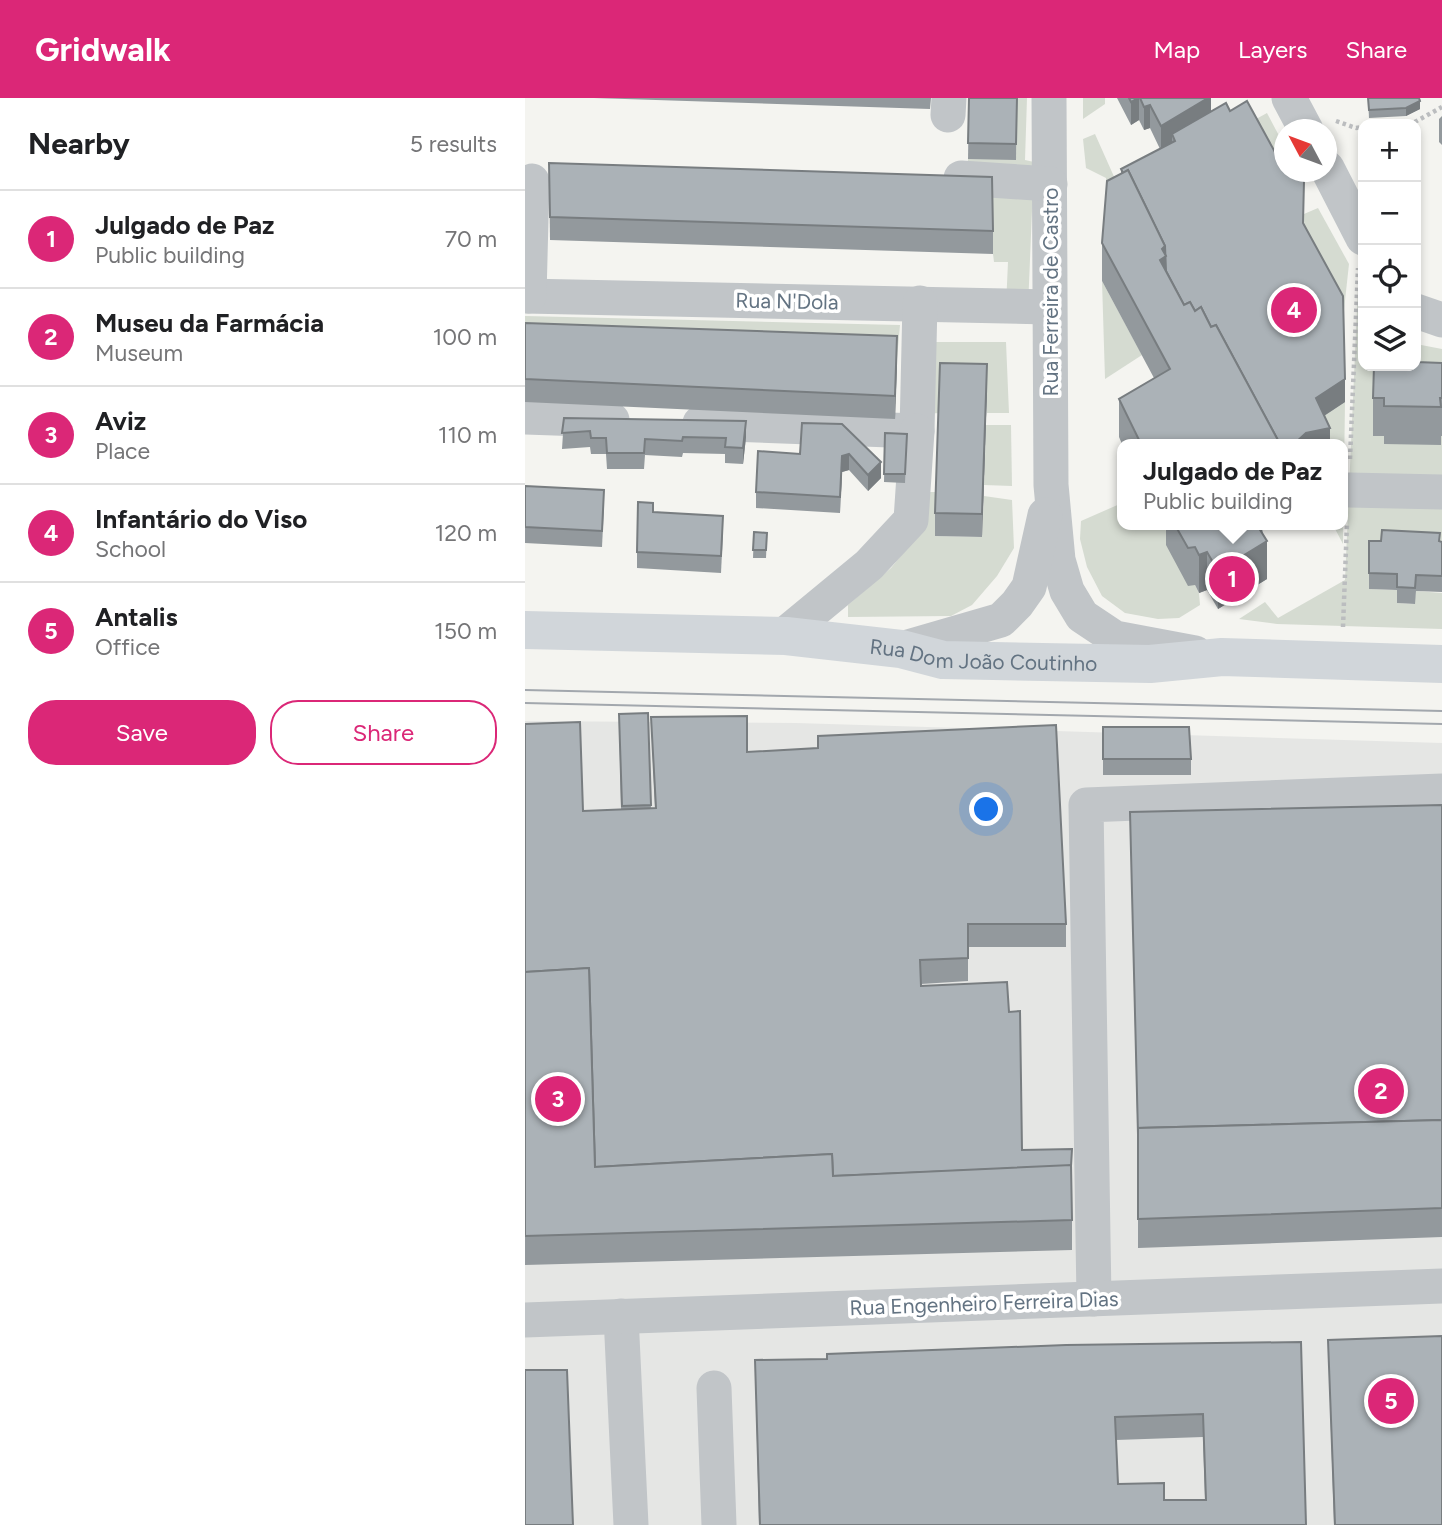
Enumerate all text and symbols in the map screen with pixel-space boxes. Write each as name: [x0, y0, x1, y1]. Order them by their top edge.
text: Gridwalk: [35, 30, 171, 69]
text: Map: [1153, 35, 1200, 64]
text: Layers: [1238, 35, 1307, 64]
text: Share: [1345, 35, 1407, 64]
north arrow: [1274, 119, 1337, 182]
map controls: [1358, 119, 1421, 371]
button: +: [1358, 119, 1421, 182]
text: Nearby: [28, 125, 130, 162]
text: 5 results: [410, 130, 497, 158]
button: −: [1358, 182, 1421, 245]
street label: Rua Ferreira de Castro: [1038, 188, 1063, 396]
text: Julgado de Paz: [95, 209, 275, 241]
text: 1: [46, 225, 56, 253]
text: 70 m: [445, 225, 497, 253]
text: Public building: [95, 241, 245, 269]
button: locate: [1358, 245, 1421, 308]
pin: 4: [1271, 284, 1317, 336]
street label: Rua N'Dola: [735, 288, 839, 314]
text: Museu da Farmácia: [95, 307, 324, 339]
button: layers: [1358, 308, 1421, 371]
text: 2: [44, 323, 58, 351]
text: 100 m: [433, 323, 497, 351]
text: Museum: [95, 339, 183, 367]
text: Aviz: [95, 405, 146, 437]
text: 3: [45, 421, 57, 449]
text: 110 m: [438, 421, 497, 449]
text: Place: [95, 437, 150, 465]
popup: [1117, 439, 1348, 530]
text: Julgado de Paz: [1143, 455, 1322, 487]
text: Public building: [1143, 487, 1293, 515]
text: Infantário do Viso: [95, 503, 307, 535]
text: 4: [44, 519, 58, 547]
text: 120 m: [435, 519, 497, 547]
text: School: [95, 535, 166, 563]
pin: 1: [1209, 553, 1255, 605]
text: Antalis: [95, 601, 178, 633]
text: 5: [44, 617, 58, 645]
text: 150 m: [434, 617, 497, 645]
text: Office: [95, 633, 160, 661]
street label: Rua Dom João Coutinho: [868, 633, 1098, 675]
button: Save: [28, 700, 256, 765]
button: Share: [270, 700, 497, 765]
your location: [969, 792, 1003, 826]
pin: 2: [1358, 1065, 1404, 1117]
pin: 3: [535, 1073, 581, 1125]
street label: Rua Engenheiro Ferreira Dias: [849, 1286, 1119, 1320]
pin: 5: [1368, 1375, 1414, 1427]

